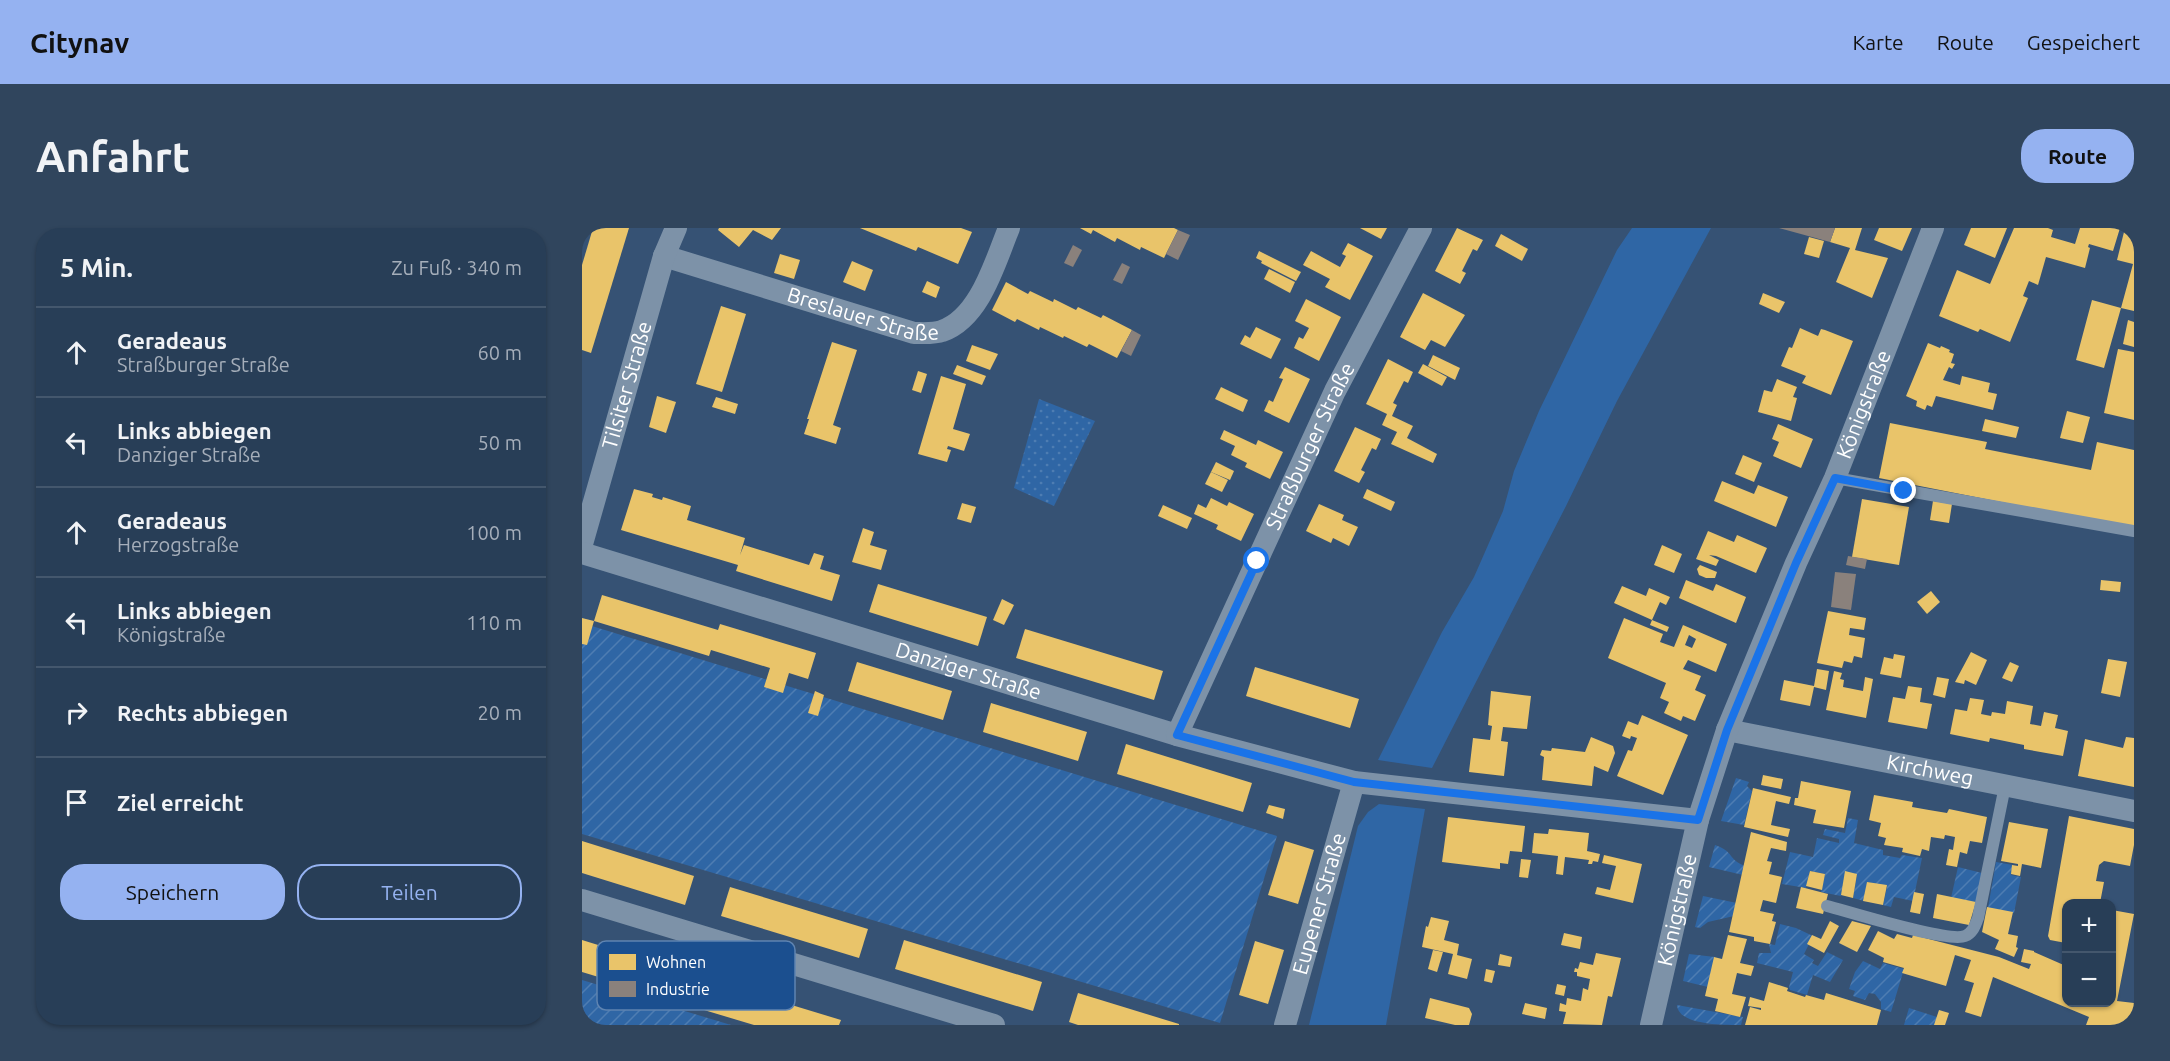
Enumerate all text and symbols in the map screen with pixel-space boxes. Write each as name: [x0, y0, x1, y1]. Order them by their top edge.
text: Citynav: [30, 27, 129, 58]
text: Karte: [1852, 30, 1904, 54]
text: Route: [1937, 30, 1994, 54]
text: Gespeichert: [2027, 30, 2140, 54]
button: Route: [2021, 129, 2134, 183]
text: Anfahrt: [36, 133, 190, 180]
text: 5 Min.: [60, 253, 133, 282]
text: Zu Fuß · 340 m: [391, 256, 522, 279]
street label: Breslauer Straße: [785, 282, 940, 344]
street label: Tilsiter Straße: [597, 318, 656, 452]
text: Geradeaus: [117, 328, 227, 353]
icon: ahead: [60, 336, 93, 369]
text: 60 m: [478, 341, 522, 364]
street label: Königstraße: [1831, 347, 1895, 462]
text: Straßburger Straße: [117, 353, 290, 376]
street label: Straßburger Straße: [1260, 358, 1359, 533]
text: Links abbiegen: [117, 418, 272, 443]
icon: left: [60, 426, 93, 459]
text: 50 m: [478, 431, 522, 454]
text: Danziger Straße: [117, 443, 261, 466]
route end: [1890, 477, 1916, 503]
text: Geradeaus: [117, 508, 227, 533]
icon: ahead: [60, 516, 93, 549]
text: 100 m: [466, 521, 522, 544]
text: Herzogstraße: [117, 533, 239, 556]
route start: [1243, 547, 1269, 573]
text: Links abbiegen: [117, 598, 272, 623]
icon: left: [60, 606, 93, 639]
text: 110 m: [466, 611, 522, 634]
text: Königstraße: [117, 623, 226, 646]
street label: Danziger Straße: [893, 637, 1044, 704]
icon: right: [60, 696, 93, 729]
text: Rechts abbiegen: [117, 700, 288, 725]
text: 20 m: [478, 701, 522, 724]
street label: Kirchweg: [1885, 749, 1976, 790]
icon: arrive: [60, 786, 93, 819]
text: Ziel erreicht: [117, 790, 244, 815]
street label: Eupener Straße: [1287, 830, 1350, 977]
street label: Königstraße: [1652, 851, 1701, 968]
button: Speichern: [60, 864, 285, 920]
button: Teilen: [297, 864, 522, 920]
map controls: [2062, 899, 2116, 1007]
button: +: [2062, 899, 2116, 953]
legend: [597, 941, 795, 1010]
text: Wohnen: [646, 953, 706, 971]
button: −: [2062, 953, 2116, 1007]
text: Industrie: [646, 980, 710, 998]

